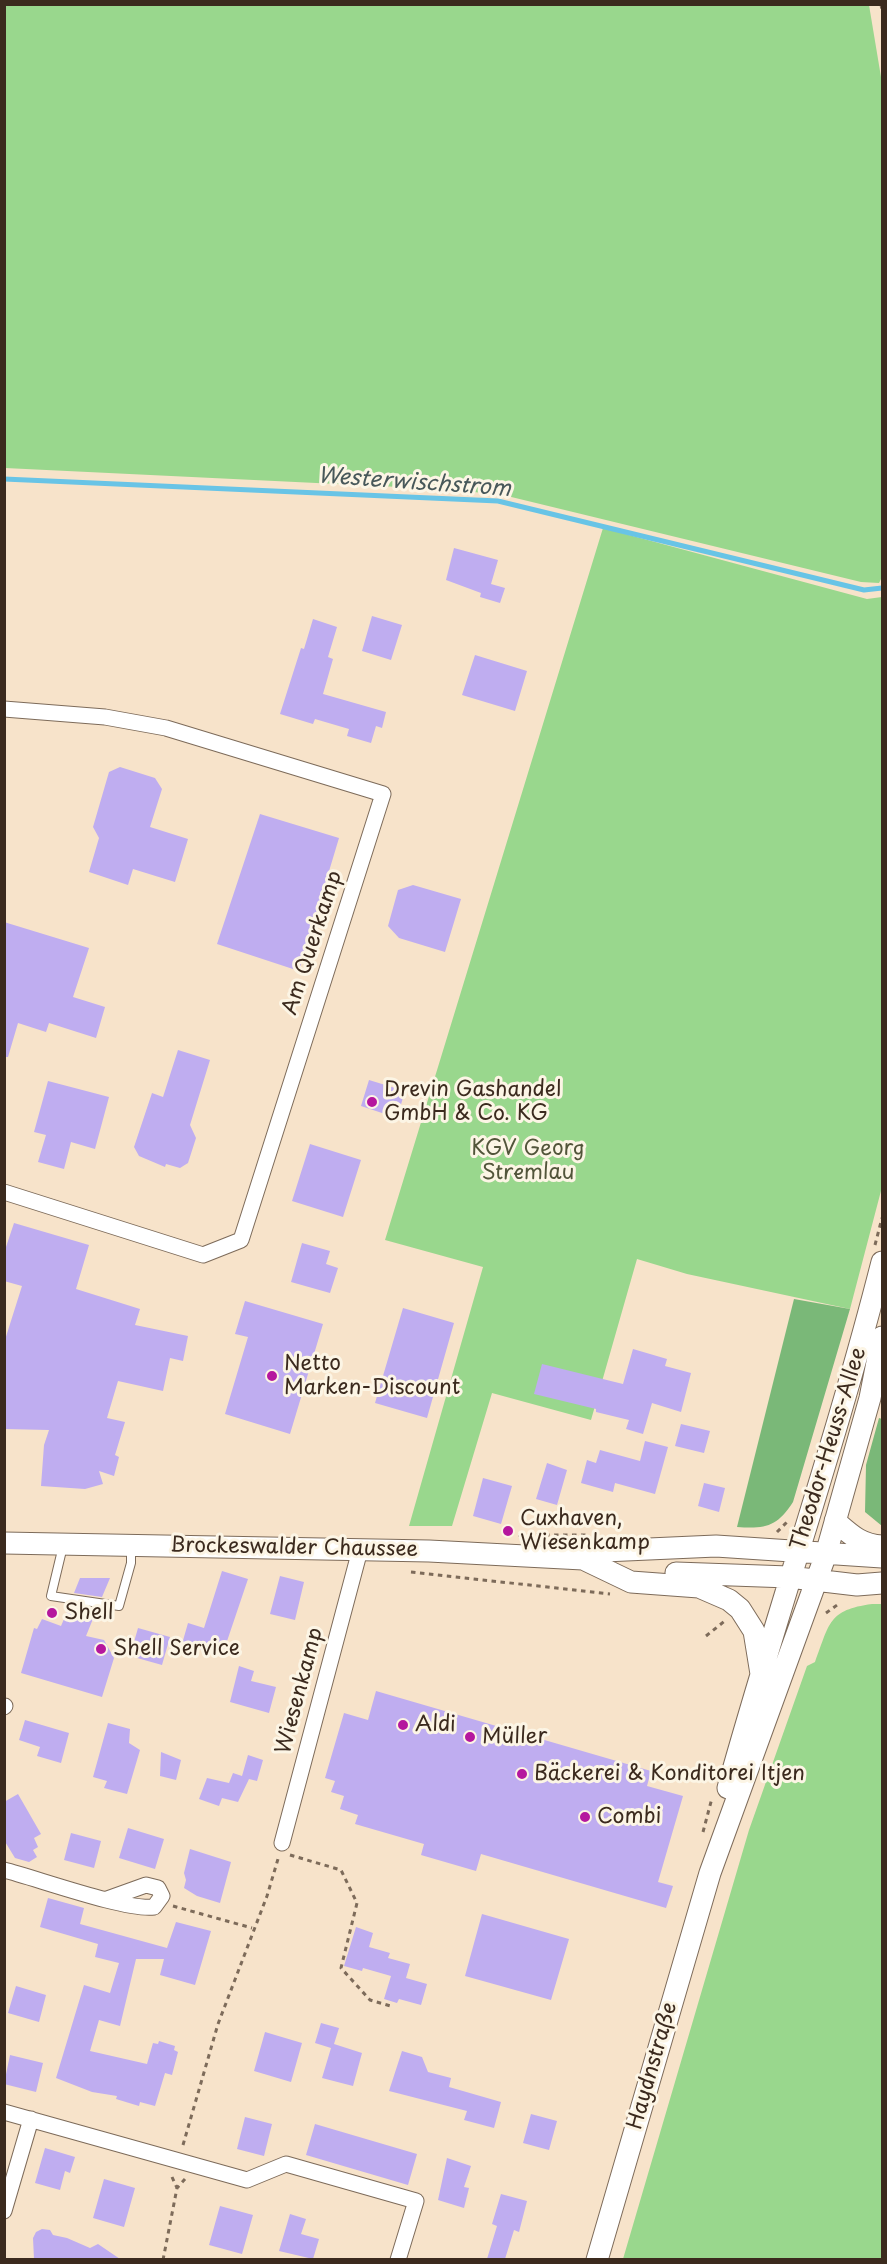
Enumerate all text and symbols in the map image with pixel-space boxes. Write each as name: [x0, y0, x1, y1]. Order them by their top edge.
water label: Westerwischstrom: [316, 463, 512, 503]
street label: Am Querkamp: [278, 868, 348, 1018]
place label: Drevin Gashandel GmbH & Co. KG: [384, 1077, 561, 1127]
marker: Drevin Gashandel GmbH & Co. KG: [365, 1095, 379, 1109]
park label: KGV Georg Stremlau: [471, 1136, 585, 1186]
street label: Theodor-Heuss-Allee: [786, 1345, 872, 1553]
place label: Netto Marken-Discount: [284, 1351, 460, 1401]
marker: Netto Marken-Discount: [265, 1369, 279, 1383]
place label: Cuxhaven, Wiesenkamp: [520, 1506, 650, 1556]
marker: Cuxhaven, Wiesenkamp: [501, 1524, 515, 1538]
street label: Brockeswalder Chaussee: [170, 1533, 418, 1563]
place label: Shell: [64, 1600, 113, 1626]
marker: Shell: [45, 1606, 59, 1620]
street label: Wiesenkamp: [271, 1625, 329, 1757]
place label: Shell Service: [113, 1636, 240, 1662]
marker: Shell Service: [94, 1642, 108, 1656]
place label: Aldi: [415, 1712, 456, 1738]
marker: Aldi: [396, 1718, 410, 1732]
place label: Müller: [482, 1724, 547, 1750]
marker: Müller: [463, 1730, 477, 1744]
place label: Bäckerei & Konditorei Itjen: [534, 1761, 805, 1787]
marker: Bäckerei & Konditorei Itjen: [515, 1767, 529, 1781]
place label: Combi: [597, 1804, 661, 1830]
marker: Combi: [578, 1810, 592, 1824]
street label: Haydnstraße: [623, 2000, 683, 2132]

